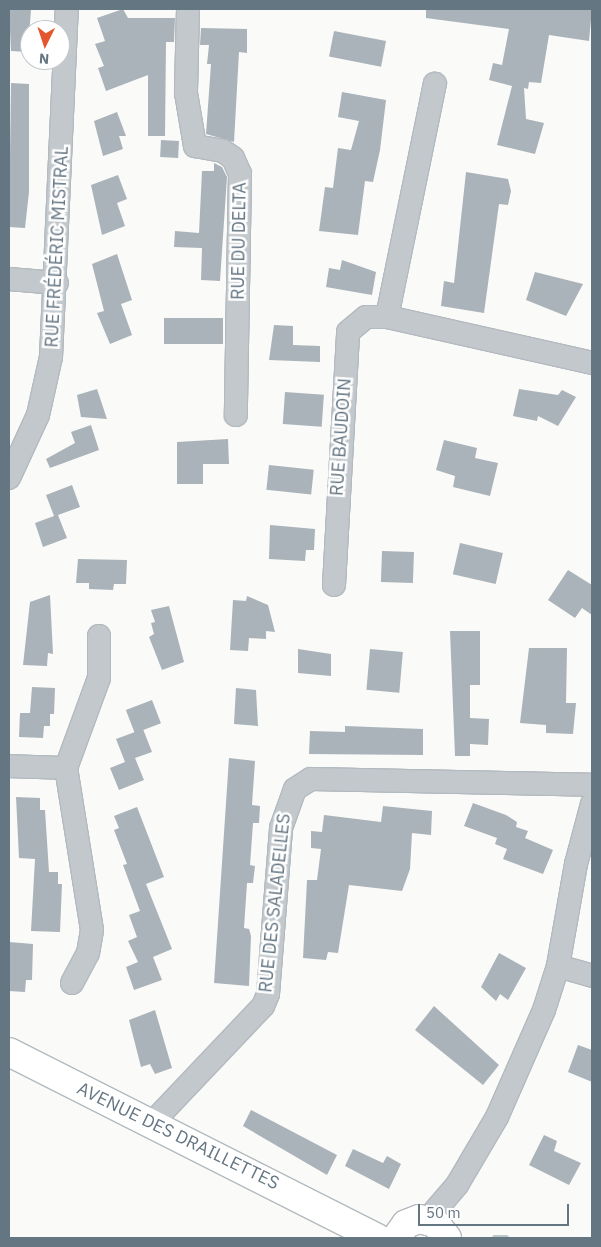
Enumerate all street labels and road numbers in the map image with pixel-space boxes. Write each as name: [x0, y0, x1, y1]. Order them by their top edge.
street label: RUE FRÉDÉRIC MISTRAL: [41, 146, 73, 348]
street label: RUE DU DELTA: [227, 182, 251, 300]
street label: RUE BAUDOIN: [326, 377, 356, 497]
street label: RUE DES SALADELLES: [255, 812, 295, 994]
street label: AVENUE DES DRAILLETTES: [73, 1078, 283, 1194]

